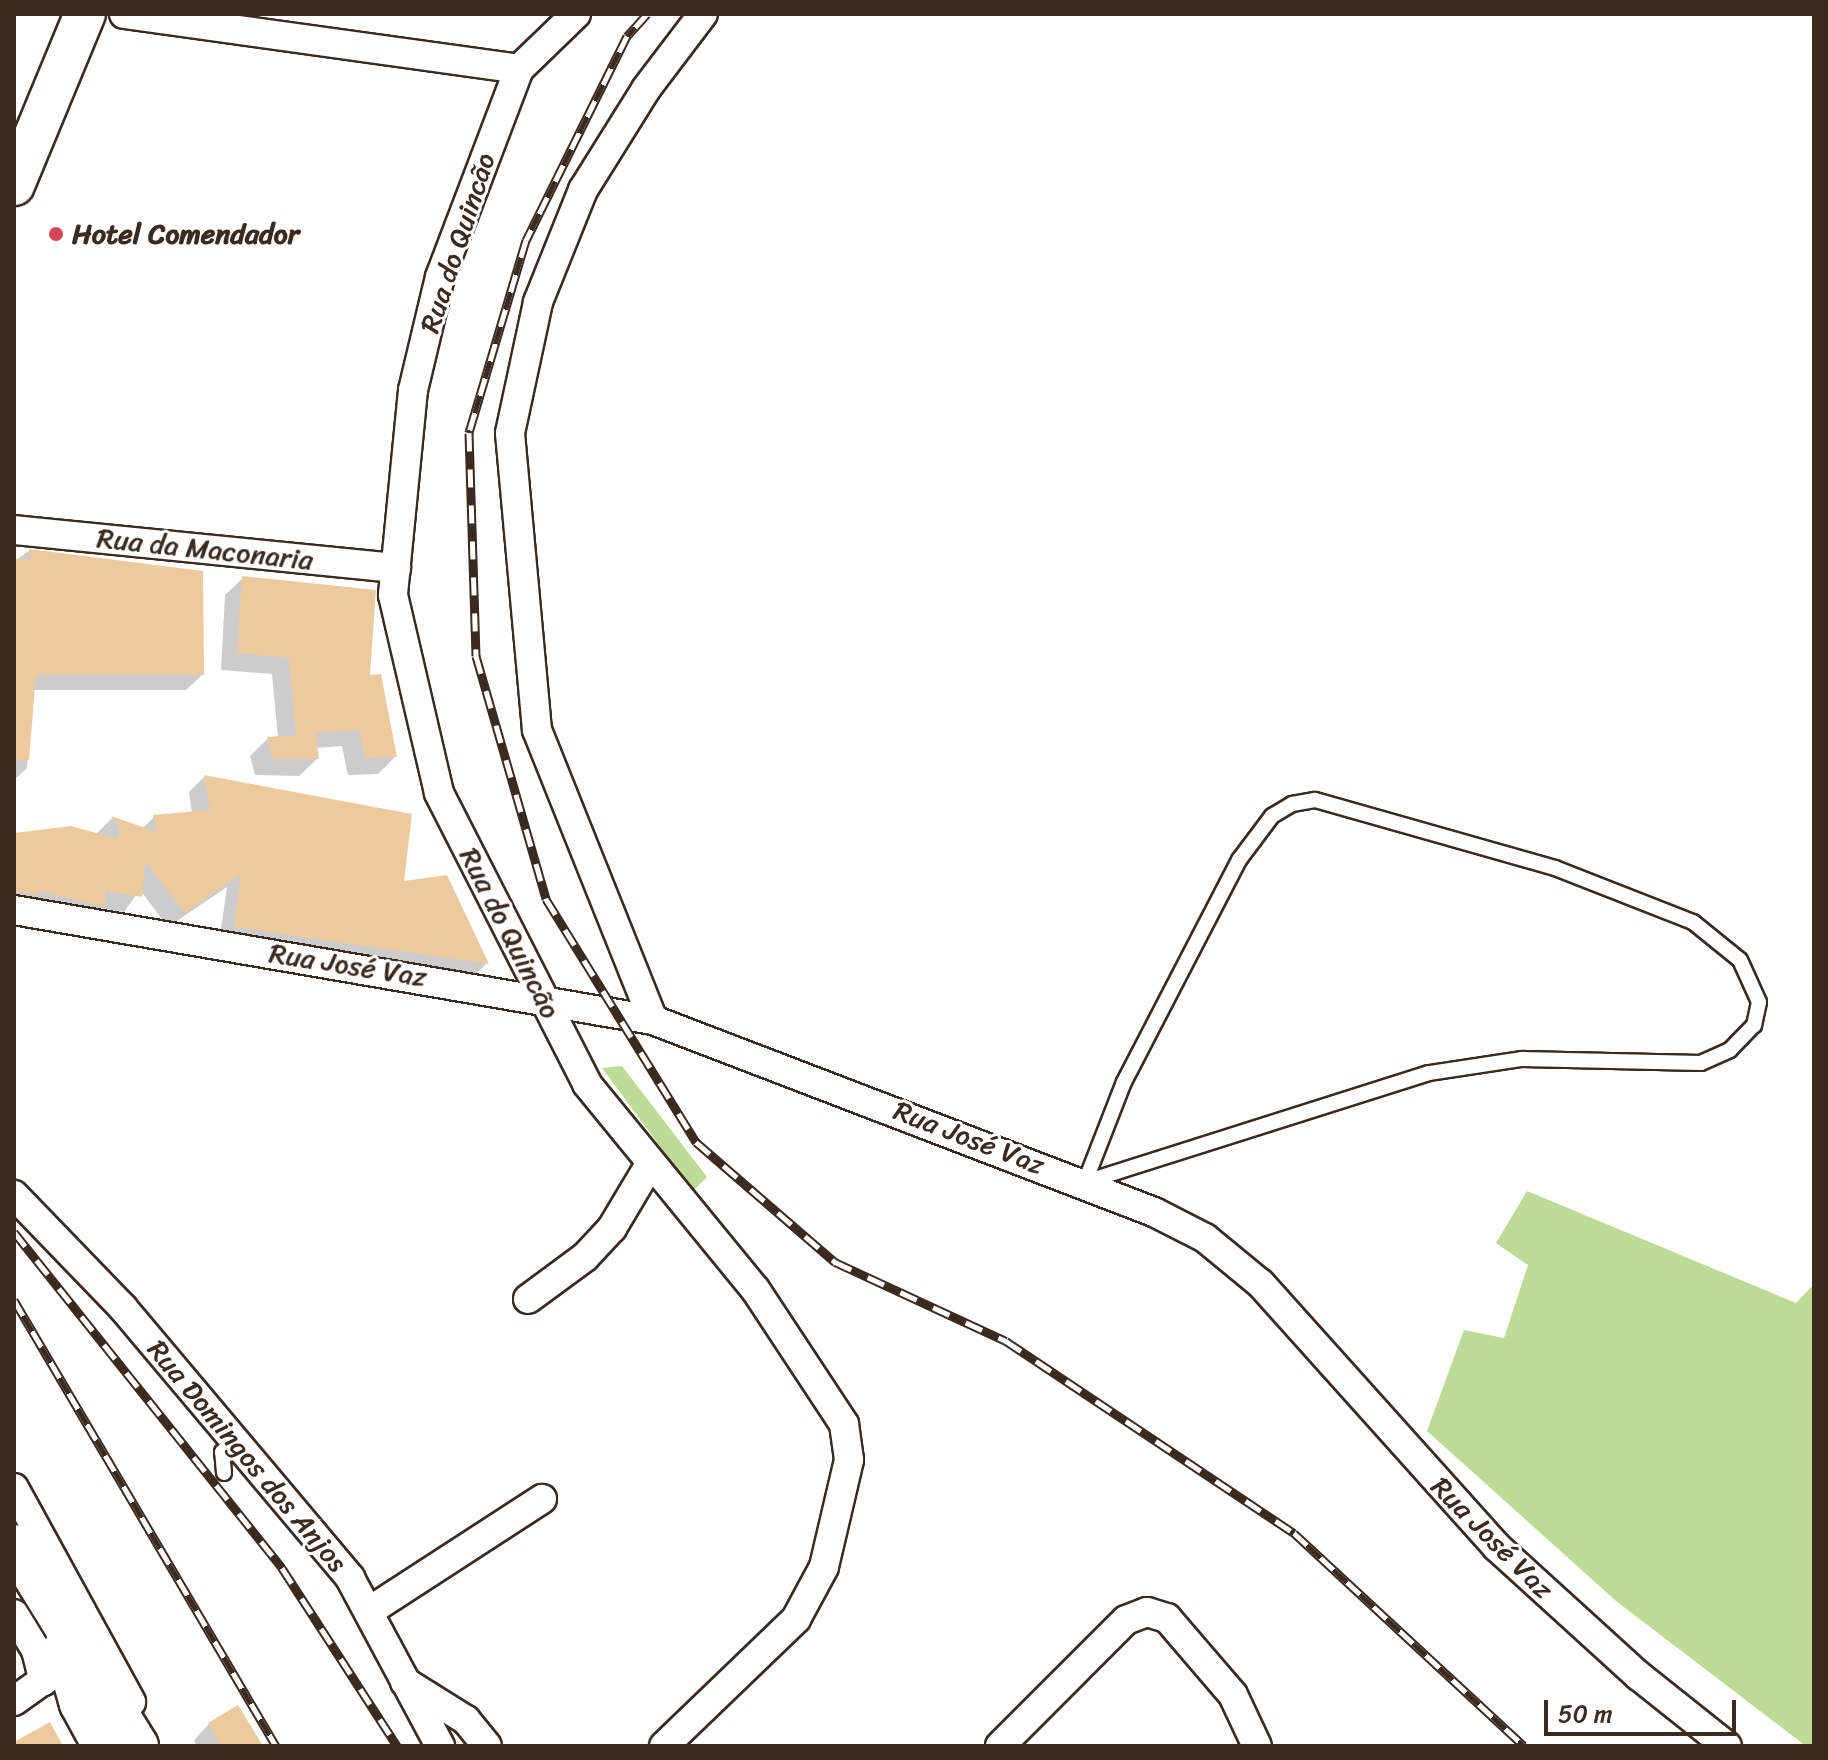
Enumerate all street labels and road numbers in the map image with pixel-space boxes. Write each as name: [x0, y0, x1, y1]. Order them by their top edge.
street label: Rua do Quincão: [413, 149, 503, 337]
street label: Rua da Maconaria: [95, 521, 315, 577]
street label: Rua do Quincão: [452, 842, 568, 1024]
street label: Rua José Vaz: [268, 936, 428, 994]
street label: Rua José Vaz: [890, 1094, 1048, 1182]
street label: Rua Domingos dos Anjos: [140, 1333, 354, 1579]
street label: Rua José Vaz: [1425, 1471, 1559, 1605]

